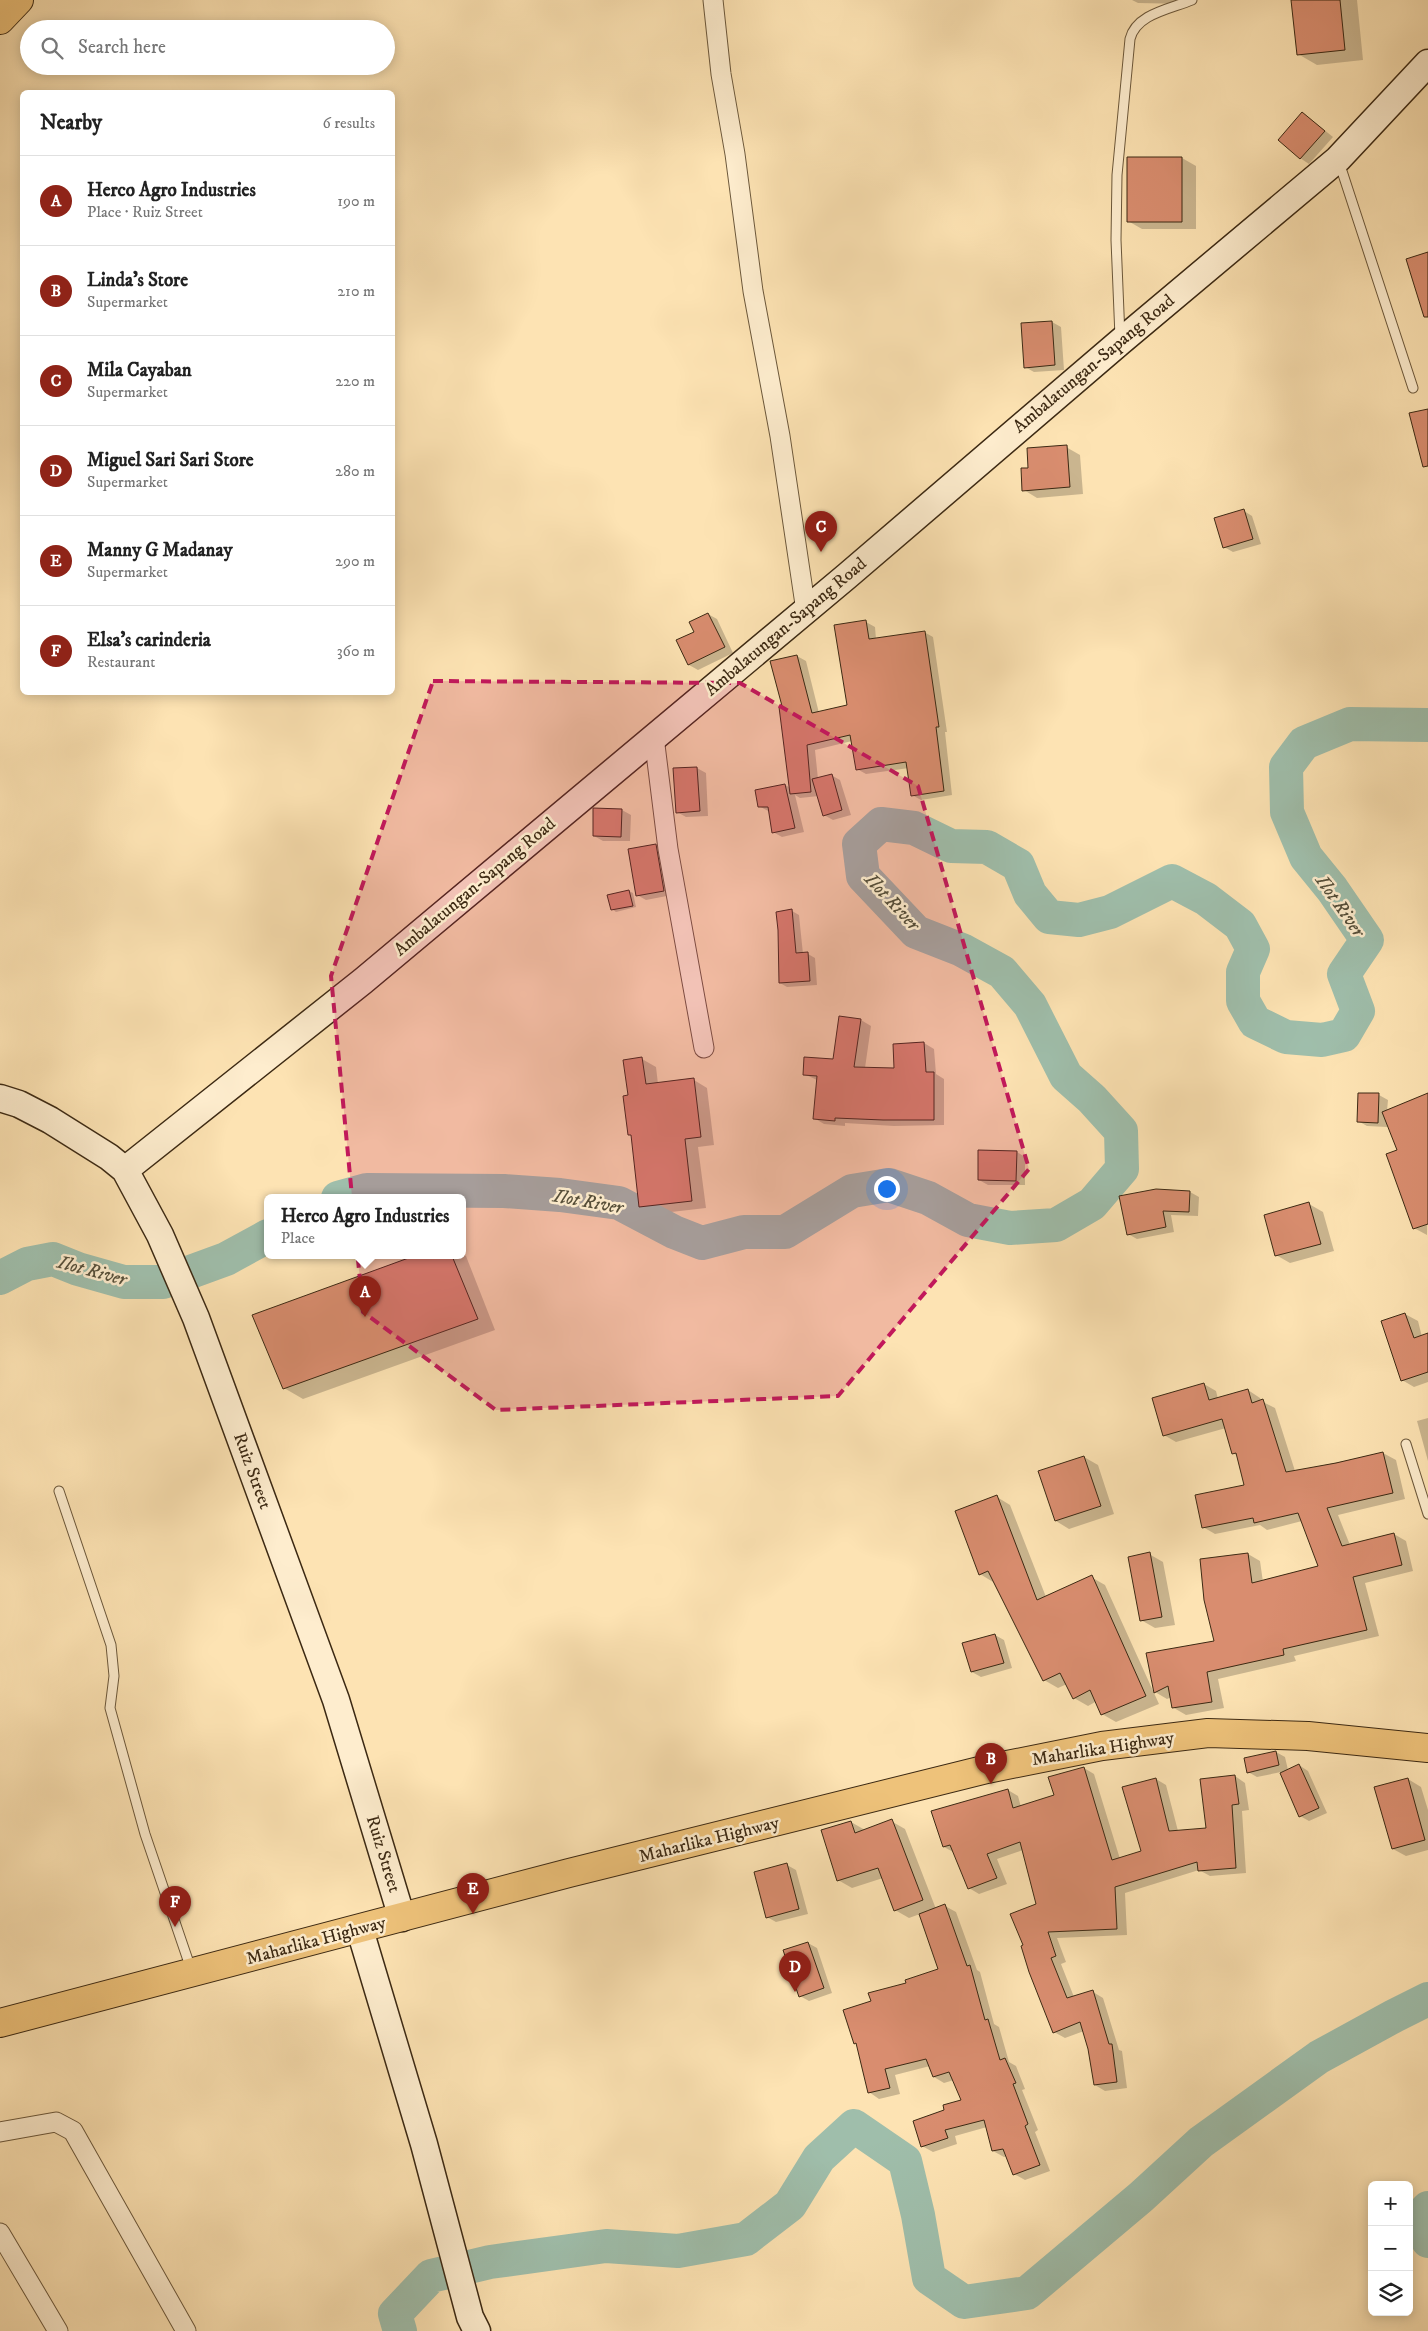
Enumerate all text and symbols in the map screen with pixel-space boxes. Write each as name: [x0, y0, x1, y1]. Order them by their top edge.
search box: [20, 20, 395, 75]
icon: search: [38, 34, 66, 62]
text: Search here: [78, 36, 166, 59]
text: Nearby: [40, 110, 102, 136]
text: 6 results: [322, 113, 375, 133]
text: Herco Agro Industries: [87, 179, 256, 202]
text: A: [51, 191, 61, 211]
text: 190 m: [337, 191, 375, 211]
text: Place · Ruiz Street: [87, 202, 203, 222]
text: Linda's Store: [87, 269, 188, 292]
text: B: [51, 281, 61, 301]
text: 210 m: [337, 281, 375, 301]
street label: Ambalatungan-Sapang Road: [1009, 290, 1179, 438]
text: Supermarket: [87, 292, 168, 312]
text: Mila Cayaban: [87, 359, 192, 382]
text: C: [51, 371, 61, 391]
text: 220 m: [335, 371, 375, 391]
text: Supermarket: [87, 382, 168, 402]
text: Miguel Sari Sari Store: [87, 449, 254, 472]
text: D: [50, 461, 62, 481]
text: 280 m: [335, 461, 375, 481]
text: Supermarket: [87, 472, 168, 492]
pin: C: [805, 511, 837, 552]
text: Manny G Madanay: [87, 539, 233, 562]
text: E: [50, 551, 62, 571]
text: 290 m: [335, 551, 375, 571]
street label: Ambalatungan-Sapang Road: [701, 553, 871, 701]
text: Supermarket: [87, 562, 168, 582]
text: Elsa's carinderia: [87, 629, 211, 652]
text: F: [51, 641, 61, 661]
text: 360 m: [337, 641, 375, 661]
text: Restaurant: [87, 652, 155, 672]
street label: Ambalatungan-Sapang Road: [390, 813, 560, 961]
water label: Ilot River: [859, 868, 926, 937]
water label: Ilot River: [1310, 870, 1371, 943]
your location: [874, 1176, 900, 1202]
water label: Ilot River: [550, 1184, 627, 1220]
popup: [264, 1194, 466, 1259]
text: Herco Agro Industries: [281, 1205, 449, 1228]
text: Place: [281, 1228, 315, 1248]
water label: Ilot River: [54, 1251, 131, 1292]
pin: A: [349, 1276, 381, 1317]
street label: Ruiz Street: [228, 1430, 276, 1512]
street label: Maharlika Highway: [1030, 1727, 1176, 1771]
pin: B: [975, 1743, 1007, 1784]
street label: Maharlika Highway: [637, 1812, 782, 1868]
street label: Ruiz Street: [361, 1813, 405, 1895]
pin: E: [457, 1873, 489, 1914]
pin: F: [159, 1886, 191, 1927]
street label: Maharlika Highway: [244, 1912, 389, 1970]
pin: D: [779, 1951, 811, 1992]
map controls: [1368, 2181, 1413, 2316]
button: +: [1368, 2181, 1413, 2226]
button: −: [1368, 2226, 1413, 2271]
button: layers: [1368, 2271, 1413, 2316]

